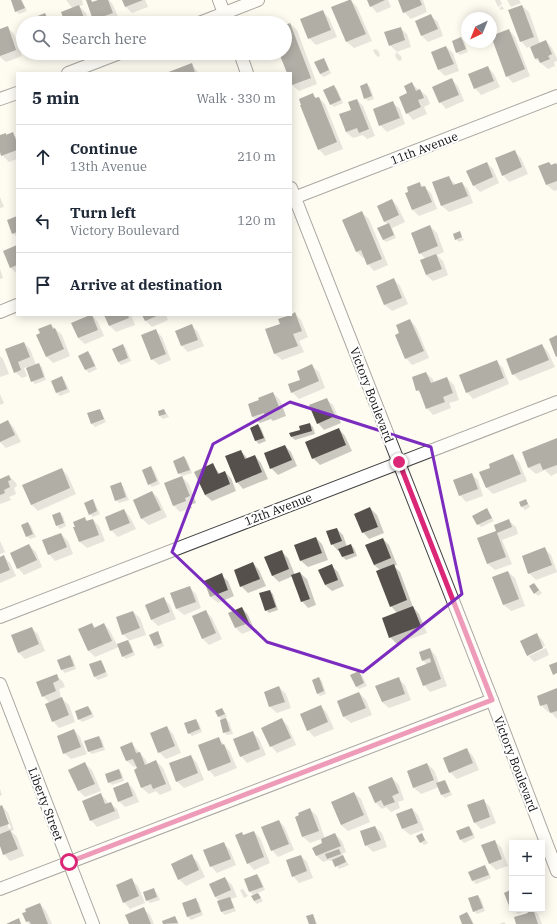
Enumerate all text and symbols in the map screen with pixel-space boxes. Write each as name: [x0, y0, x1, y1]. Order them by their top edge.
north arrow: [461, 12, 497, 48]
search box: [16, 16, 292, 60]
icon: search: [30, 27, 52, 49]
text: Search here: [62, 29, 147, 48]
text: 5 min: [32, 87, 80, 109]
text: Walk · 330 m: [197, 90, 276, 107]
street label: 11th Avenue: [388, 128, 460, 168]
text: Continue: [70, 139, 137, 158]
icon: ahead: [32, 146, 54, 168]
text: 210 m: [237, 148, 276, 165]
text: 13th Avenue: [70, 158, 147, 175]
text: Turn left: [70, 203, 136, 222]
icon: left: [32, 210, 54, 232]
text: 120 m: [237, 212, 276, 229]
text: Victory Boulevard: [70, 222, 180, 239]
icon: arrive: [32, 274, 54, 296]
text: Arrive at destination: [70, 275, 222, 294]
street label: Victory Boulevard: [347, 345, 397, 445]
route end: [390, 453, 408, 471]
street label: 12th Avenue: [242, 489, 314, 529]
street label: Victory Boulevard: [491, 714, 541, 814]
street label: Liberty Street: [25, 765, 67, 843]
map controls: [509, 840, 545, 912]
button: +: [509, 840, 545, 876]
route start: [60, 853, 78, 871]
button: −: [509, 876, 545, 912]

